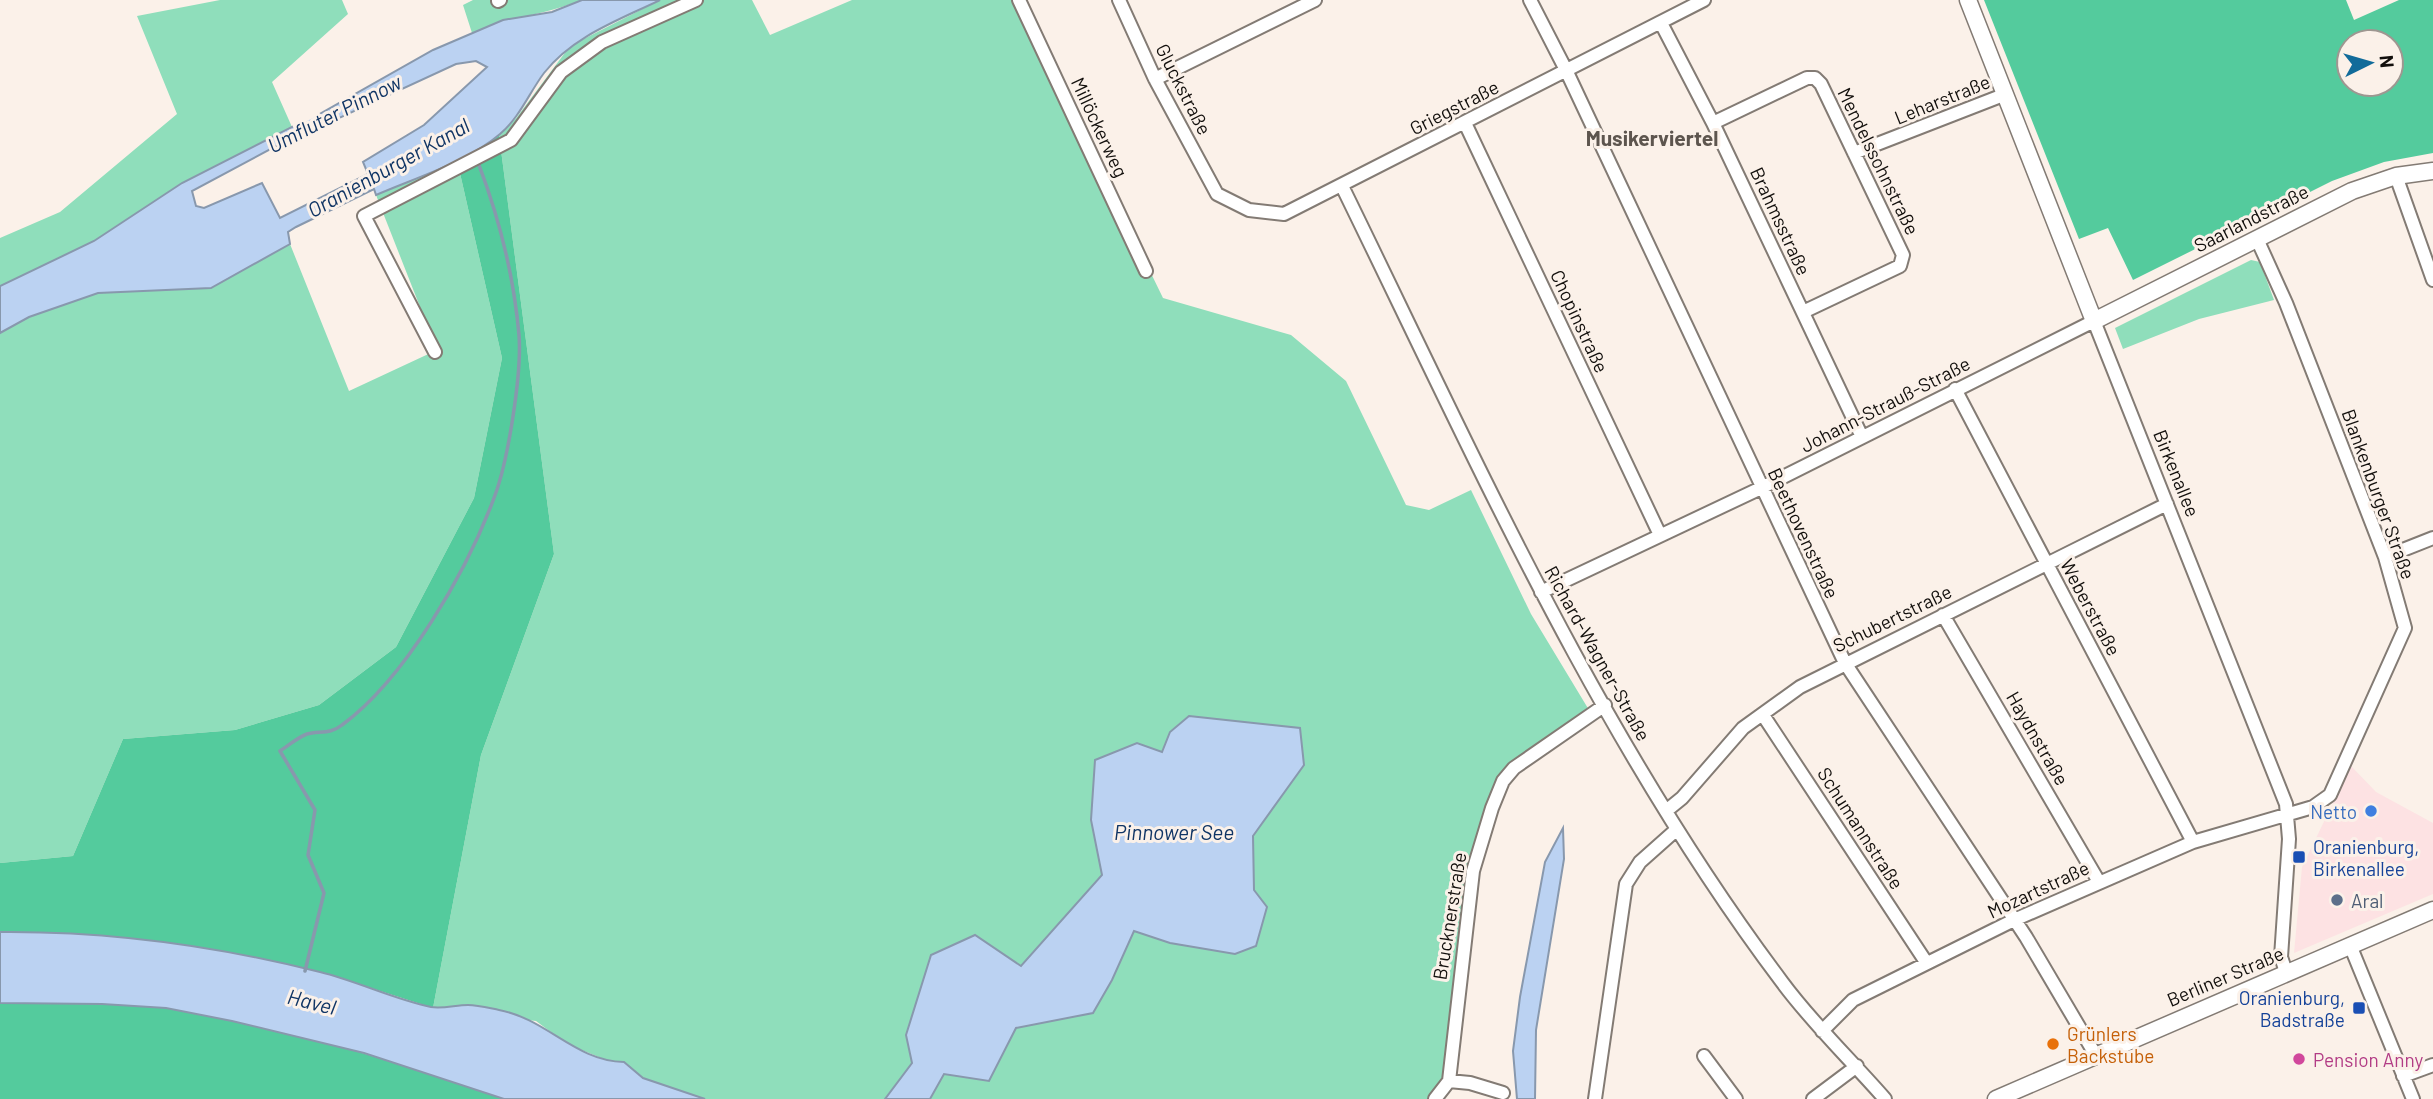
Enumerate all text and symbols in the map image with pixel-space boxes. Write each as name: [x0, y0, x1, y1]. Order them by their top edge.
north arrow: [2335, 28, 2405, 98]
street label: Gluckstraße: [1151, 40, 1217, 138]
text: N: [2375, 54, 2399, 69]
water label: Umfluter Pinnow: [263, 68, 405, 157]
street label: Leharstraße: [1891, 69, 1993, 129]
street label: Millöckerweg: [1067, 73, 1133, 181]
street label: Griegstraße: [1406, 75, 1502, 139]
street label: Mendelssohnstraße: [1833, 84, 1925, 238]
water label: Oranienburger Kanal: [303, 112, 474, 222]
district label: Musikerviertel: [1586, 125, 1718, 150]
street label: Brahmsstraße: [1746, 163, 1816, 279]
street label: Saarlandstraße: [2190, 179, 2312, 257]
street label: Chopinstraße: [1546, 266, 1614, 376]
street label: Johann-Strauß-Straße: [1796, 351, 1974, 457]
street label: Blankenburger Straße: [2338, 406, 2420, 582]
street label: Birkenallee: [2149, 426, 2205, 520]
street label: Beethovenstraße: [1764, 464, 1844, 602]
street label: Weberstraße: [2056, 555, 2126, 659]
street label: Richard-Wagner-Straße: [1540, 562, 1656, 744]
street label: Schubertstraße: [1829, 579, 1955, 657]
street label: Haydnstraße: [2002, 687, 2074, 789]
street label: Schumannstraße: [1813, 763, 1909, 893]
place label: Netto: [2310, 800, 2357, 823]
marker: Netto: [2363, 803, 2379, 819]
water label: Pinnower See: [1114, 819, 1234, 844]
place label: Oranienburg, Birkenallee: [2313, 835, 2419, 880]
marker: Oranienburg, Birkenallee: [2291, 849, 2307, 865]
street label: Brucknerstraße: [1428, 851, 1470, 981]
street label: Mozartstraße: [1983, 855, 2093, 923]
place label: Aral: [2351, 889, 2384, 912]
marker: Aral: [2329, 892, 2345, 908]
street label: Berliner Straße: [2163, 941, 2287, 1011]
water label: Havel: [285, 983, 339, 1019]
place label: Oranienburg, Badstraße: [2239, 986, 2345, 1031]
marker: Oranienburg, Badstraße: [2351, 1000, 2367, 1016]
place label: Grünlers Backstube: [2067, 1022, 2154, 1067]
marker: Grünlers Backstube: [2045, 1036, 2061, 1052]
place label: Pension Anny: [2313, 1048, 2423, 1071]
marker: Pension Anny: [2291, 1051, 2307, 1067]

